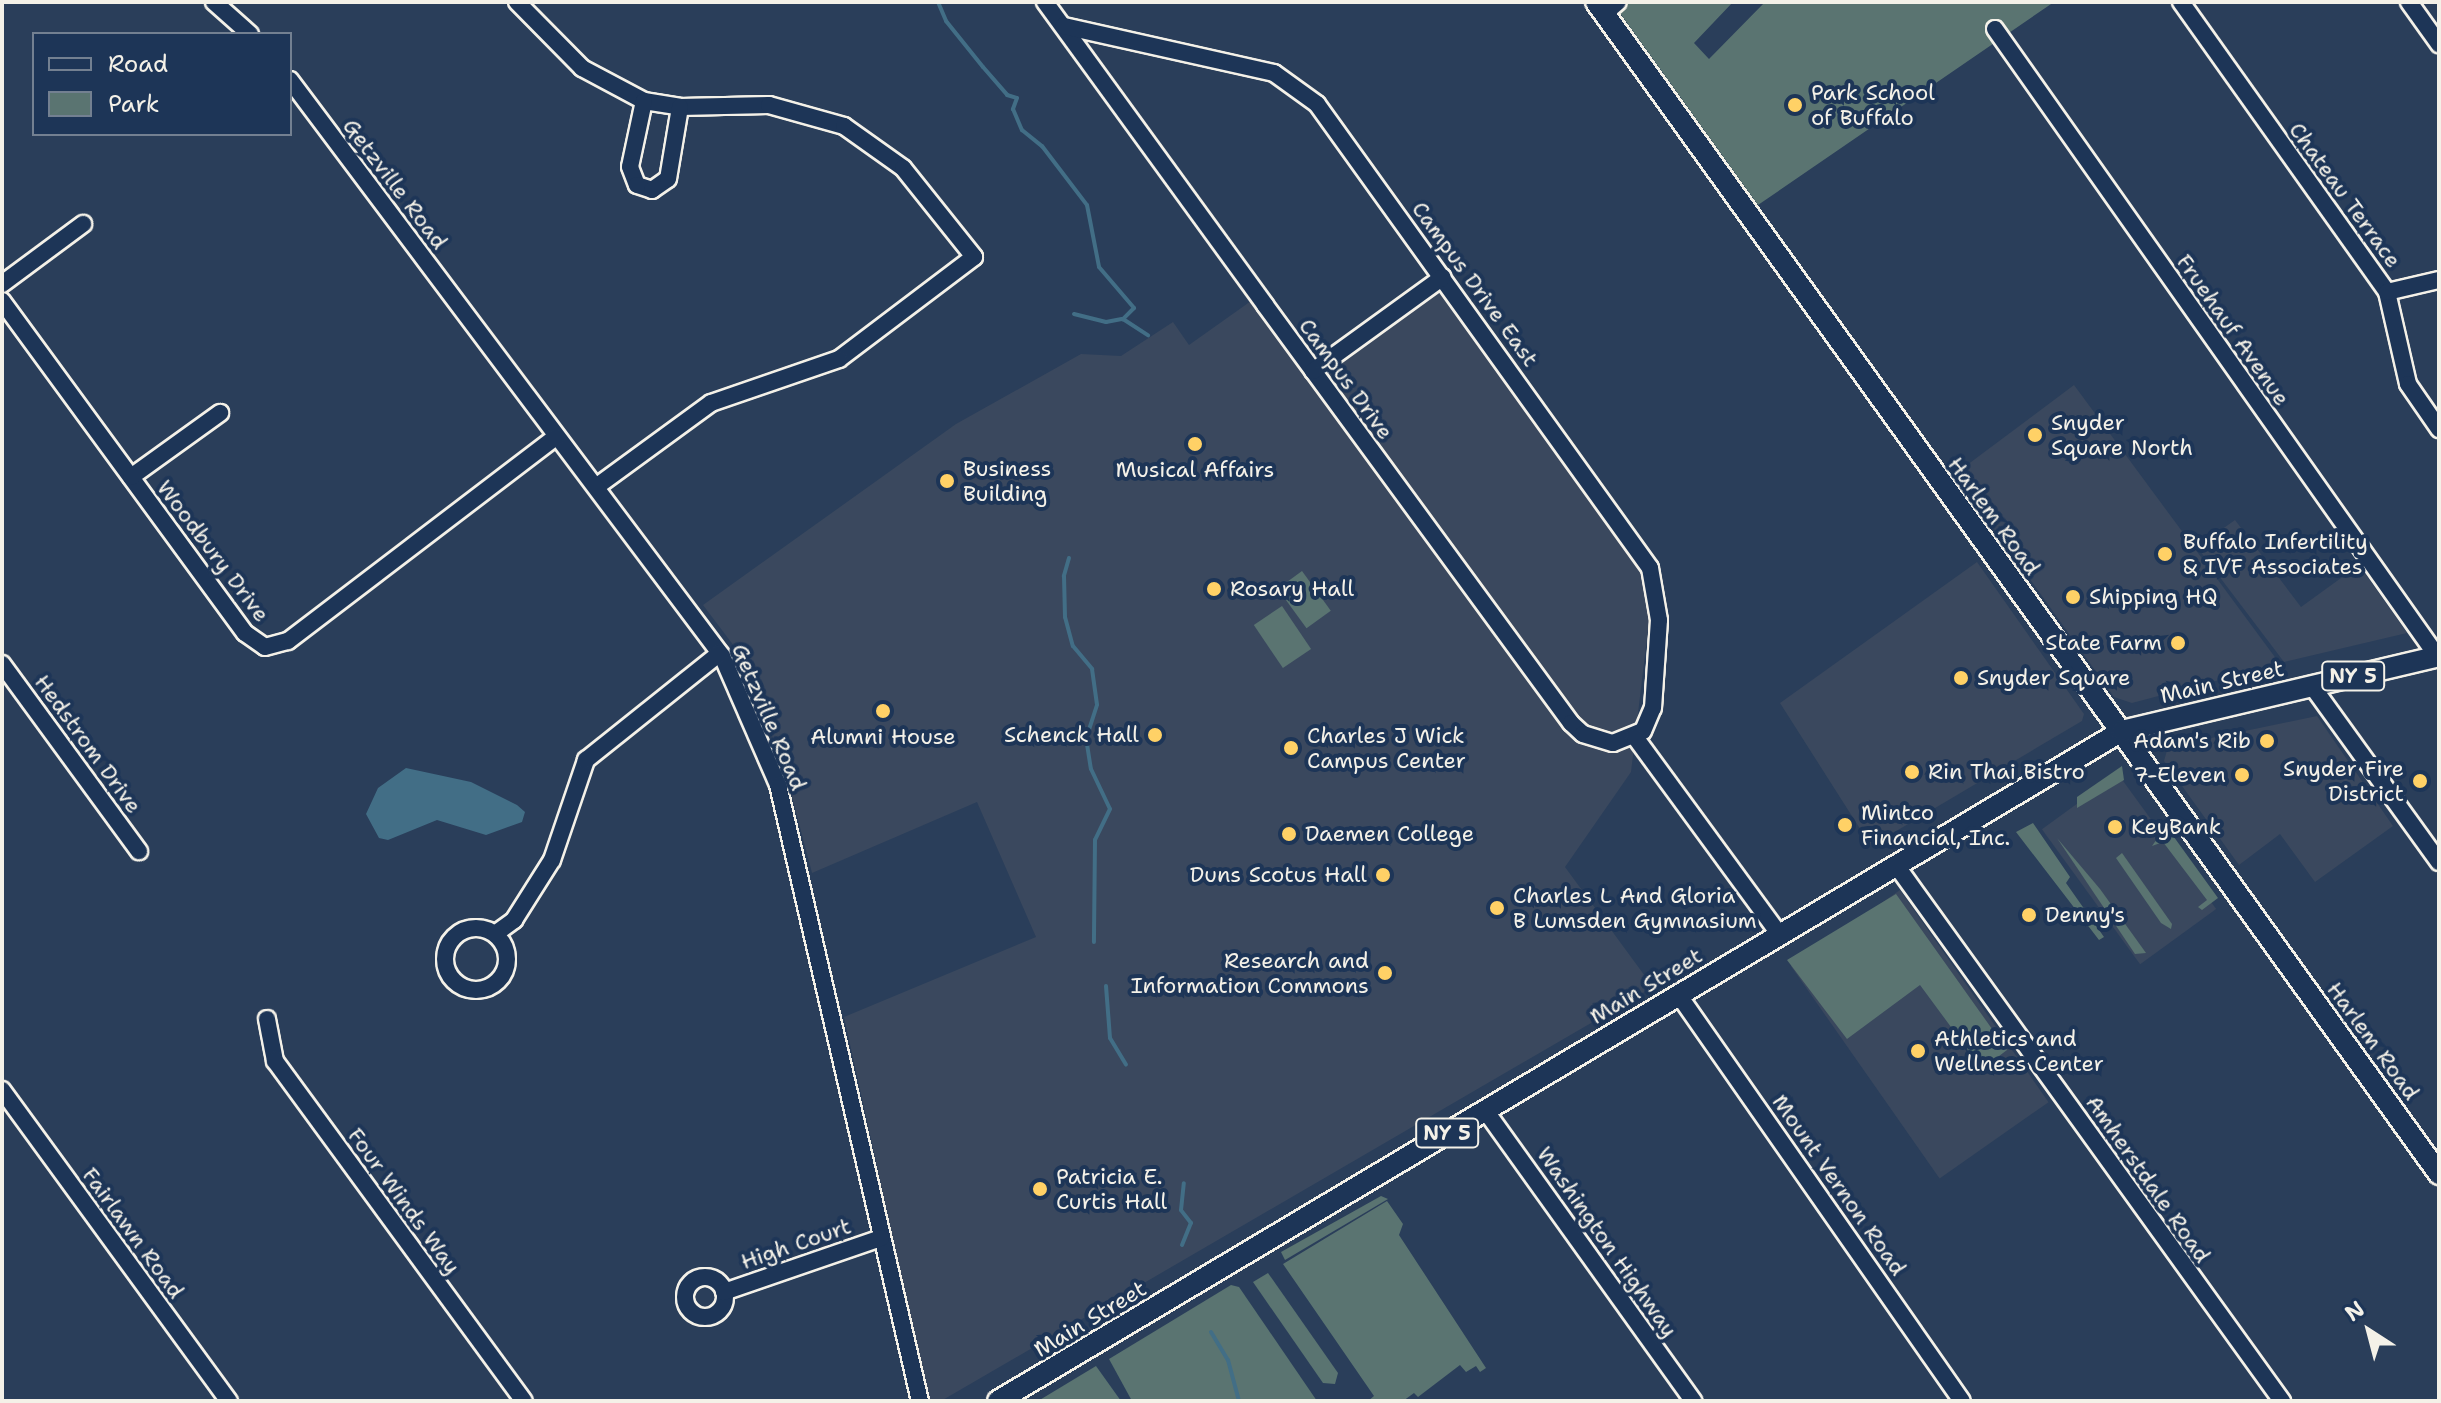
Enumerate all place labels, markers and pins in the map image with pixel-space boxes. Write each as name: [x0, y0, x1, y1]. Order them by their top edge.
place label: Park School of Buffalo: [1811, 79, 1935, 130]
marker: Park School of Buffalo: [1786, 96, 1804, 114]
place label: Snyder Square North: [2051, 409, 2193, 460]
marker: Snyder Square North: [2026, 426, 2044, 444]
marker: Musical Affairs: [1186, 435, 1204, 453]
place label: Business Building: [963, 455, 1051, 506]
place label: Musical Affairs: [1116, 457, 1274, 483]
marker: Business Building: [938, 472, 956, 490]
place label: Buffalo Infertility & IVF Associates: [2183, 528, 2368, 580]
marker: Buffalo Infertility & IVF Associates: [2154, 543, 2176, 565]
place label: Rosary Hall: [1230, 576, 1354, 602]
marker: Rosary Hall: [1205, 580, 1223, 598]
place label: Shipping HQ: [2089, 584, 2218, 610]
marker: Shipping HQ: [2064, 588, 2082, 606]
place label: State Farm: [2045, 630, 2162, 656]
marker: State Farm: [2169, 634, 2187, 652]
place label: Snyder Square: [1977, 665, 2131, 691]
marker: Snyder Square: [1952, 669, 1970, 687]
marker: Alumni House: [874, 702, 892, 720]
place label: Schenck Hall: [1004, 722, 1139, 748]
place label: Charles J Wick Campus Center: [1307, 722, 1466, 774]
place label: Alumni House: [810, 724, 956, 750]
marker: Schenck Hall: [1146, 726, 1164, 744]
place label: Adam's Rib: [2133, 728, 2251, 754]
marker: Adam's Rib: [2258, 732, 2276, 750]
marker: Charles J Wick Campus Center: [1282, 739, 1300, 757]
place label: Snyder Fire District: [2283, 755, 2404, 806]
place label: Rin Thai Bistro: [1928, 759, 2085, 785]
place label: 7-Eleven: [2133, 762, 2226, 788]
marker: Rin Thai Bistro: [1903, 763, 1921, 781]
marker: 7-Eleven: [2233, 766, 2251, 784]
marker: Snyder Fire District: [2411, 772, 2429, 790]
place label: Mintco Financial, Inc.: [1861, 799, 2010, 850]
place label: KeyBank: [2131, 814, 2221, 840]
marker: Mintco Financial, Inc.: [1836, 816, 1854, 834]
marker: KeyBank: [2106, 818, 2124, 836]
place label: Daemen College: [1305, 821, 1474, 847]
marker: Daemen College: [1280, 825, 1298, 843]
place label: Duns Scotus Hall: [1190, 862, 1367, 888]
marker: Duns Scotus Hall: [1374, 866, 1392, 884]
place label: Charles L And Gloria B Lumsden Gymnasium: [1513, 882, 1757, 934]
marker: Charles L And Gloria B Lumsden Gymnasium: [1488, 899, 1506, 917]
place label: Denny's: [2045, 902, 2125, 928]
marker: Denny's: [2020, 906, 2038, 924]
place label: Research and Information Commons: [1131, 947, 1369, 998]
marker: Research and Information Commons: [1376, 964, 1394, 982]
place label: Athletics and Wellness Center: [1934, 1025, 2104, 1076]
marker: Athletics and Wellness Center: [1909, 1042, 1927, 1060]
place label: Patricia E. Curtis Hall: [1056, 1163, 1167, 1214]
marker: Patricia E. Curtis Hall: [1031, 1180, 1049, 1198]

